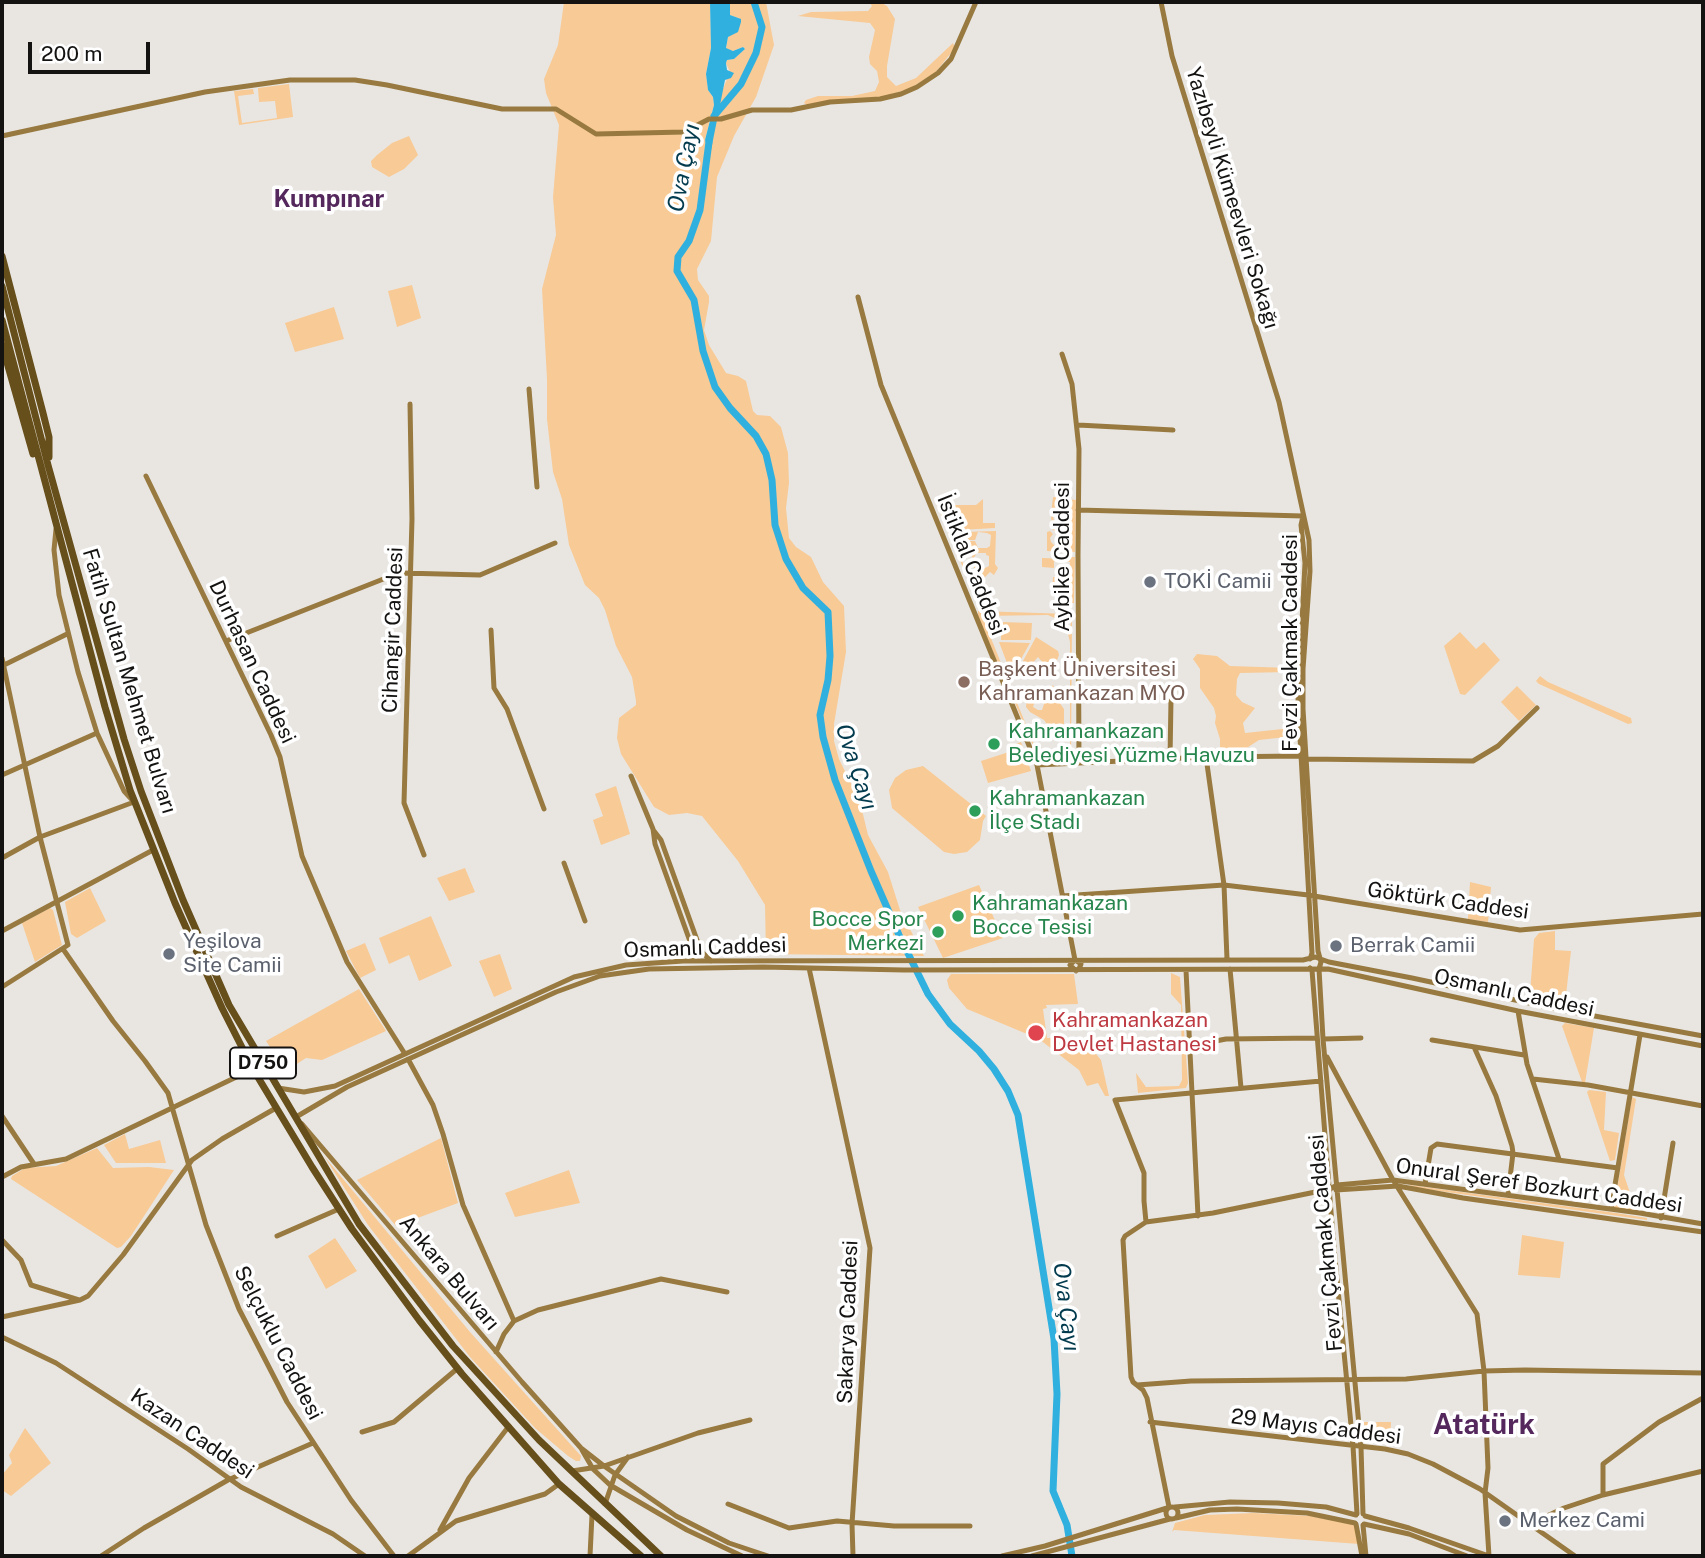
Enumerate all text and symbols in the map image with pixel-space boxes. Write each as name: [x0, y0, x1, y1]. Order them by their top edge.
scale bar: [32, 28, 154, 72]
text: 200 m: [41, 41, 102, 66]
street label: Yazıbeyli Kümeevleri Sokağı: [1180, 64, 1284, 332]
water label: Ova Çayı: [662, 122, 706, 214]
district label: Kumpınar: [274, 186, 384, 214]
street label: Aybike Caddesi: [1050, 482, 1076, 632]
street label: İstiklal Caddesi: [931, 491, 1011, 639]
street label: Fevzi Çakmak Caddesi: [1278, 534, 1304, 752]
street label: Fatih Sultan Mehmet Bulvarı: [77, 545, 181, 817]
street label: Cihangir Caddesi: [378, 547, 408, 713]
place label: TOKİ Camii: [1164, 569, 1272, 595]
marker: TOKİ Camii: [1142, 574, 1158, 590]
street label: Durhasan Caddesi: [203, 577, 301, 747]
place label: Başkent Üniversitesi Kahramankazan MYO: [978, 657, 1185, 707]
marker: Başkent Üniversitesi Kahramankazan MYO: [956, 674, 972, 690]
place label: Kahramankazan Belediyesi Yüzme Havuzu: [1008, 719, 1255, 769]
water label: Ova Çayı: [829, 720, 883, 814]
marker: Kahramankazan Belediyesi Yüzme Havuzu: [986, 736, 1002, 752]
place label: Kahramankazan İlçe Stadı: [989, 786, 1145, 836]
marker: Kahramankazan İlçe Stadı: [967, 803, 983, 819]
street label: Göktürk Caddesi: [1366, 877, 1530, 925]
place label: Kahramankazan Bocce Tesisi: [972, 891, 1128, 941]
place label: Bocce Spor Merkezi: [812, 907, 924, 957]
marker: Kahramankazan Bocce Tesisi: [950, 908, 966, 924]
marker: Bocce Spor Merkezi: [930, 924, 946, 940]
place label: Yeşilova Site Camii: [183, 929, 282, 979]
street label: Osmanlı Caddesi: [623, 933, 787, 963]
place label: Berrak Camii: [1350, 933, 1475, 959]
marker: Berrak Camii: [1328, 938, 1344, 954]
marker: Yeşilova Site Camii: [161, 946, 177, 962]
street label: Osmanlı Caddesi: [1432, 964, 1596, 1022]
place label: Kahramankazan Devlet Hastanesi: [1052, 1008, 1217, 1058]
marker: Kahramankazan Devlet Hastanesi: [1026, 1023, 1046, 1043]
road number: D750: [230, 1048, 296, 1078]
street label: Fevzi Çakmak Caddesi: [1304, 1133, 1348, 1353]
street label: Onural Şeref Bozkurt Caddesi: [1394, 1153, 1684, 1219]
street label: Ankara Bulvarı: [394, 1210, 504, 1336]
street label: Sakarya Caddesi: [833, 1240, 863, 1404]
water label: Ova Çayı: [1047, 1261, 1085, 1353]
street label: Selçuklu Caddesi: [228, 1262, 328, 1424]
street label: Kazan Caddesi: [126, 1383, 258, 1485]
street label: 29 Mayıs Caddesi: [1230, 1404, 1402, 1450]
district label: Atatürk: [1433, 1408, 1535, 1442]
place label: Merkez Cami: [1519, 1508, 1645, 1534]
marker: Merkez Cami: [1497, 1513, 1513, 1529]

